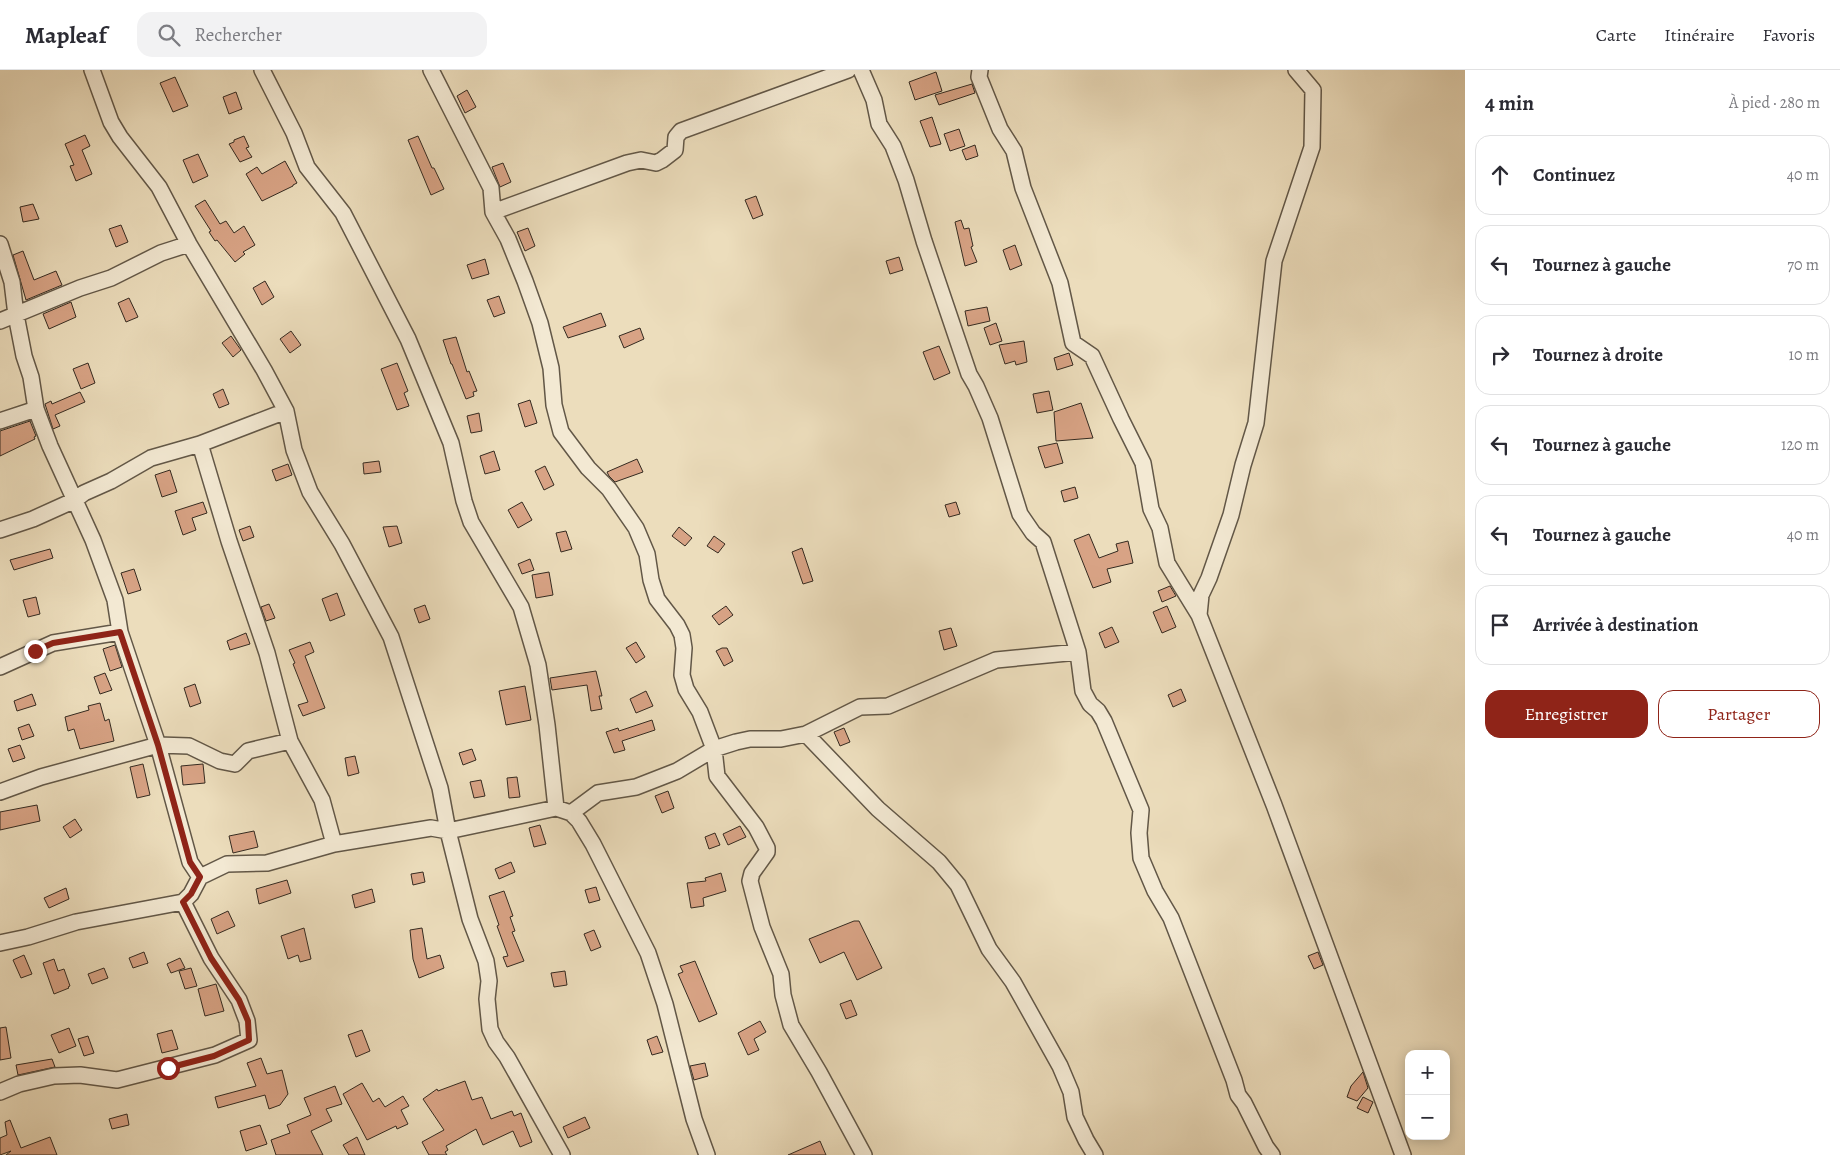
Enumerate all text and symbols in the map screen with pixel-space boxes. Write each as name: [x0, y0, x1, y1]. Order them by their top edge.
search box: [137, 12, 487, 57]
text: Mapleaf: [25, 19, 107, 51]
icon: search: [155, 21, 183, 49]
text: Rechercher: [195, 22, 282, 48]
text: Carte: [1596, 23, 1636, 47]
text: Itinéraire: [1664, 23, 1735, 47]
text: Favoris: [1763, 23, 1815, 47]
text: 4 min: [1485, 89, 1534, 117]
text: À pied · 280 m: [1729, 92, 1820, 114]
icon: ahead: [1486, 161, 1514, 189]
text: Continuez: [1533, 162, 1615, 188]
text: 40 m: [1787, 164, 1819, 186]
icon: left: [1486, 251, 1514, 279]
text: Tournez à gauche: [1533, 252, 1671, 278]
text: 70 m: [1787, 254, 1819, 276]
icon: right: [1486, 341, 1514, 369]
text: Tournez à droite: [1533, 342, 1663, 368]
text: 10 m: [1789, 344, 1819, 366]
icon: left: [1486, 431, 1514, 459]
text: Tournez à gauche: [1533, 432, 1671, 458]
text: 120 m: [1781, 434, 1819, 456]
icon: left: [1486, 521, 1514, 549]
text: Tournez à gauche: [1533, 522, 1671, 548]
text: 40 m: [1787, 524, 1819, 546]
icon: arrive: [1486, 611, 1514, 639]
text: Arrivée à destination: [1533, 612, 1698, 638]
route end: [24, 640, 47, 663]
button: Enregistrer: [1485, 690, 1648, 738]
button: Partager: [1658, 690, 1820, 738]
map controls: [1405, 1050, 1450, 1140]
button: +: [1405, 1050, 1450, 1095]
route start: [157, 1057, 180, 1080]
button: −: [1405, 1095, 1450, 1140]

